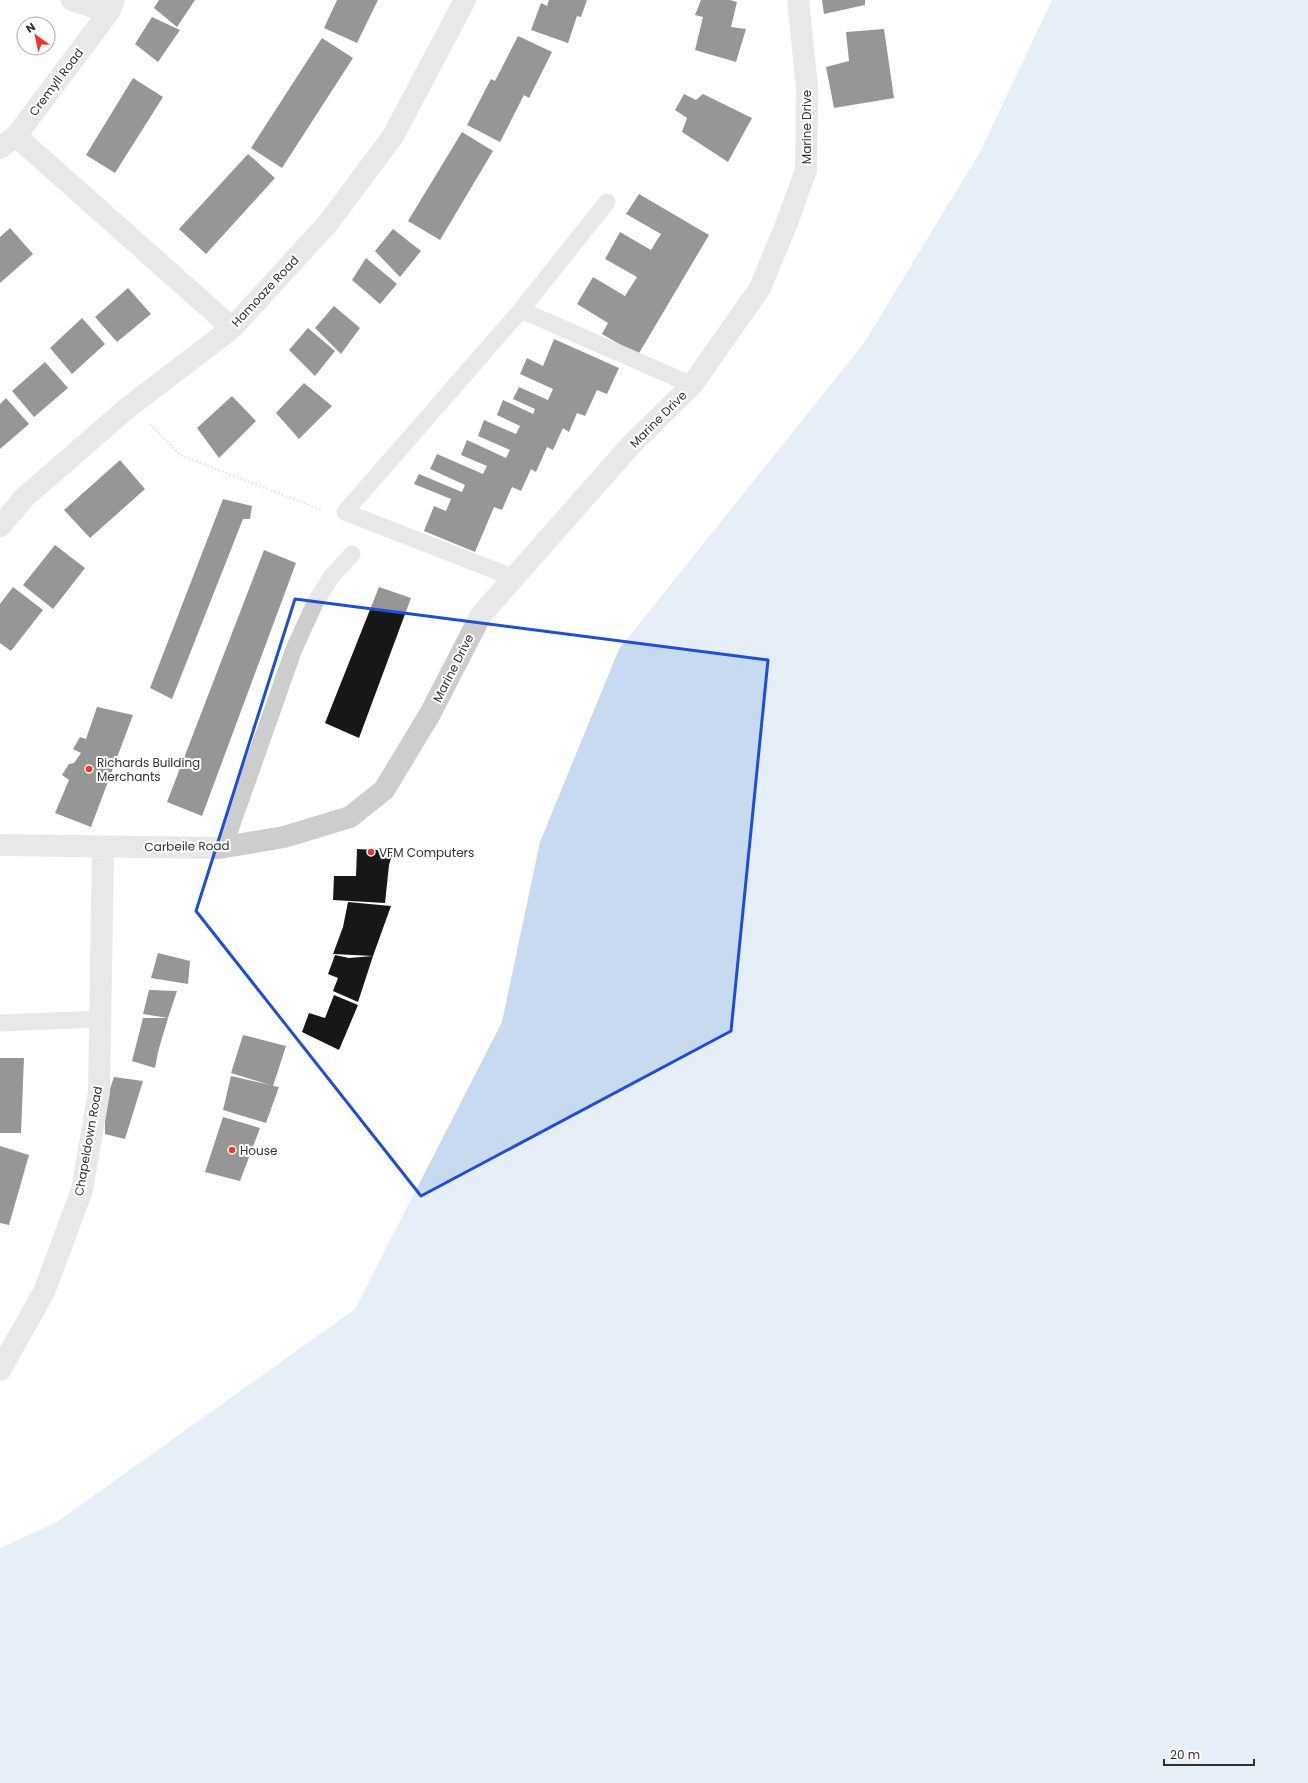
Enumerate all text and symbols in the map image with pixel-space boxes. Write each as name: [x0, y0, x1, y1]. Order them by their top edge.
north arrow: [16, 16, 56, 56]
text: N: [23, 19, 38, 37]
street label: Cremyll Road: [25, 45, 87, 119]
street label: Marine Drive: [798, 90, 815, 164]
street label: Hamoaze Road: [227, 252, 303, 330]
street label: Marine Drive: [626, 387, 690, 451]
street label: Marine Drive: [429, 631, 477, 705]
place label: Richards Building Merchants: [97, 754, 200, 785]
marker: Richards Building Merchants: [84, 764, 94, 774]
street label: Carbeile Road: [144, 837, 230, 855]
place label: VFM Computers: [379, 844, 474, 861]
marker: VFM Computers: [366, 847, 376, 857]
street label: Chapeldown Road: [70, 1085, 106, 1197]
place label: House: [240, 1142, 277, 1159]
marker: House: [227, 1145, 237, 1155]
scale bar: [1164, 1741, 1254, 1767]
text: 20 m: [1170, 1746, 1200, 1763]

